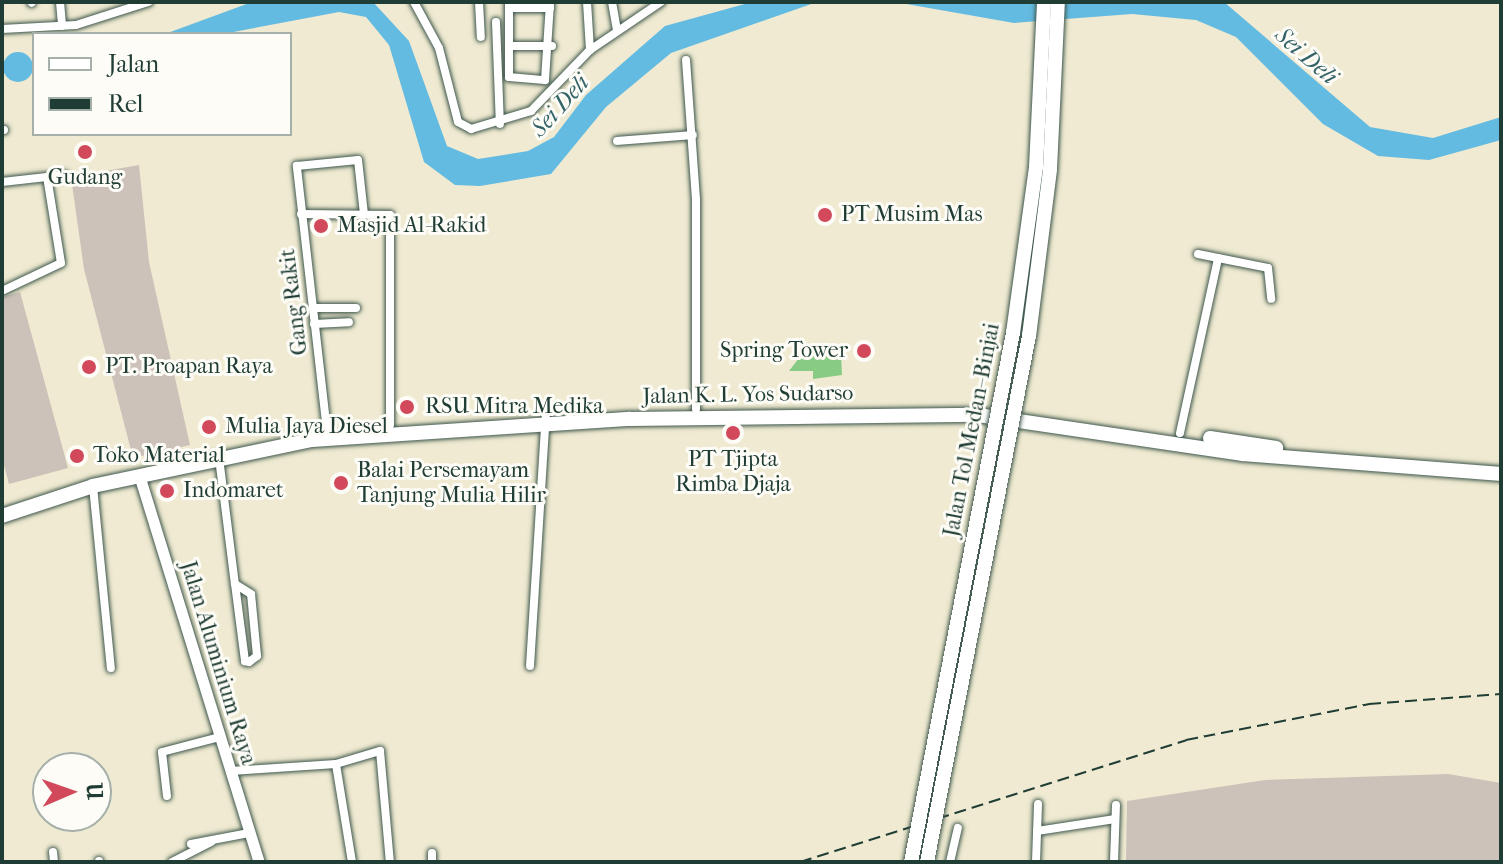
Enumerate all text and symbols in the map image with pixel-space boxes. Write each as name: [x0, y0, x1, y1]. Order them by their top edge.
water label: Sei Deli: [1269, 21, 1343, 91]
legend: [32, 32, 292, 136]
text: Jalan: [108, 50, 159, 78]
water label: Sei Deli: [525, 69, 595, 143]
text: Rel: [108, 90, 144, 118]
marker: Gudang: [76, 143, 94, 161]
place label: Gudang: [48, 165, 122, 191]
place label: PT Musim Mas: [841, 202, 983, 228]
marker: PT Musim Mas: [816, 206, 834, 224]
place label: Masjid Al-Rakid: [337, 213, 486, 239]
marker: Masjid Al-Rakid: [312, 217, 330, 235]
street label: Gang Rakit: [274, 247, 314, 357]
street label: Jalan Tol Medan–Binjai: [938, 321, 1006, 539]
place label: Spring Tower: [720, 338, 848, 364]
marker: Spring Tower: [855, 342, 873, 360]
place label: PT. Proapan Raya: [105, 354, 273, 380]
marker: PT. Proapan Raya: [80, 358, 98, 376]
street label: Jalan K. L. Yos Sudarso: [642, 380, 854, 410]
place label: RSU Mitra Medika: [425, 394, 603, 420]
marker: RSU Mitra Medika: [396, 396, 418, 418]
place label: Mulia Jaya Diesel: [225, 414, 388, 440]
marker: Mulia Jaya Diesel: [200, 418, 218, 436]
marker: PT Tjipta Rimba Djaja: [724, 424, 742, 442]
place label: Toko Material: [93, 443, 225, 469]
place label: PT Tjipta Rimba Djaja: [675, 446, 791, 498]
marker: Toko Material: [68, 447, 86, 465]
place label: Balai Persemayam Tanjung Mulia Hilir: [357, 457, 546, 508]
marker: Balai Persemayam Tanjung Mulia Hilir: [332, 474, 350, 492]
place label: Indomaret: [183, 478, 284, 504]
marker: Indomaret: [158, 482, 176, 500]
street label: Jalan Aluminium Raya: [174, 558, 262, 768]
north arrow: [32, 752, 112, 832]
text: U: [81, 782, 107, 800]

